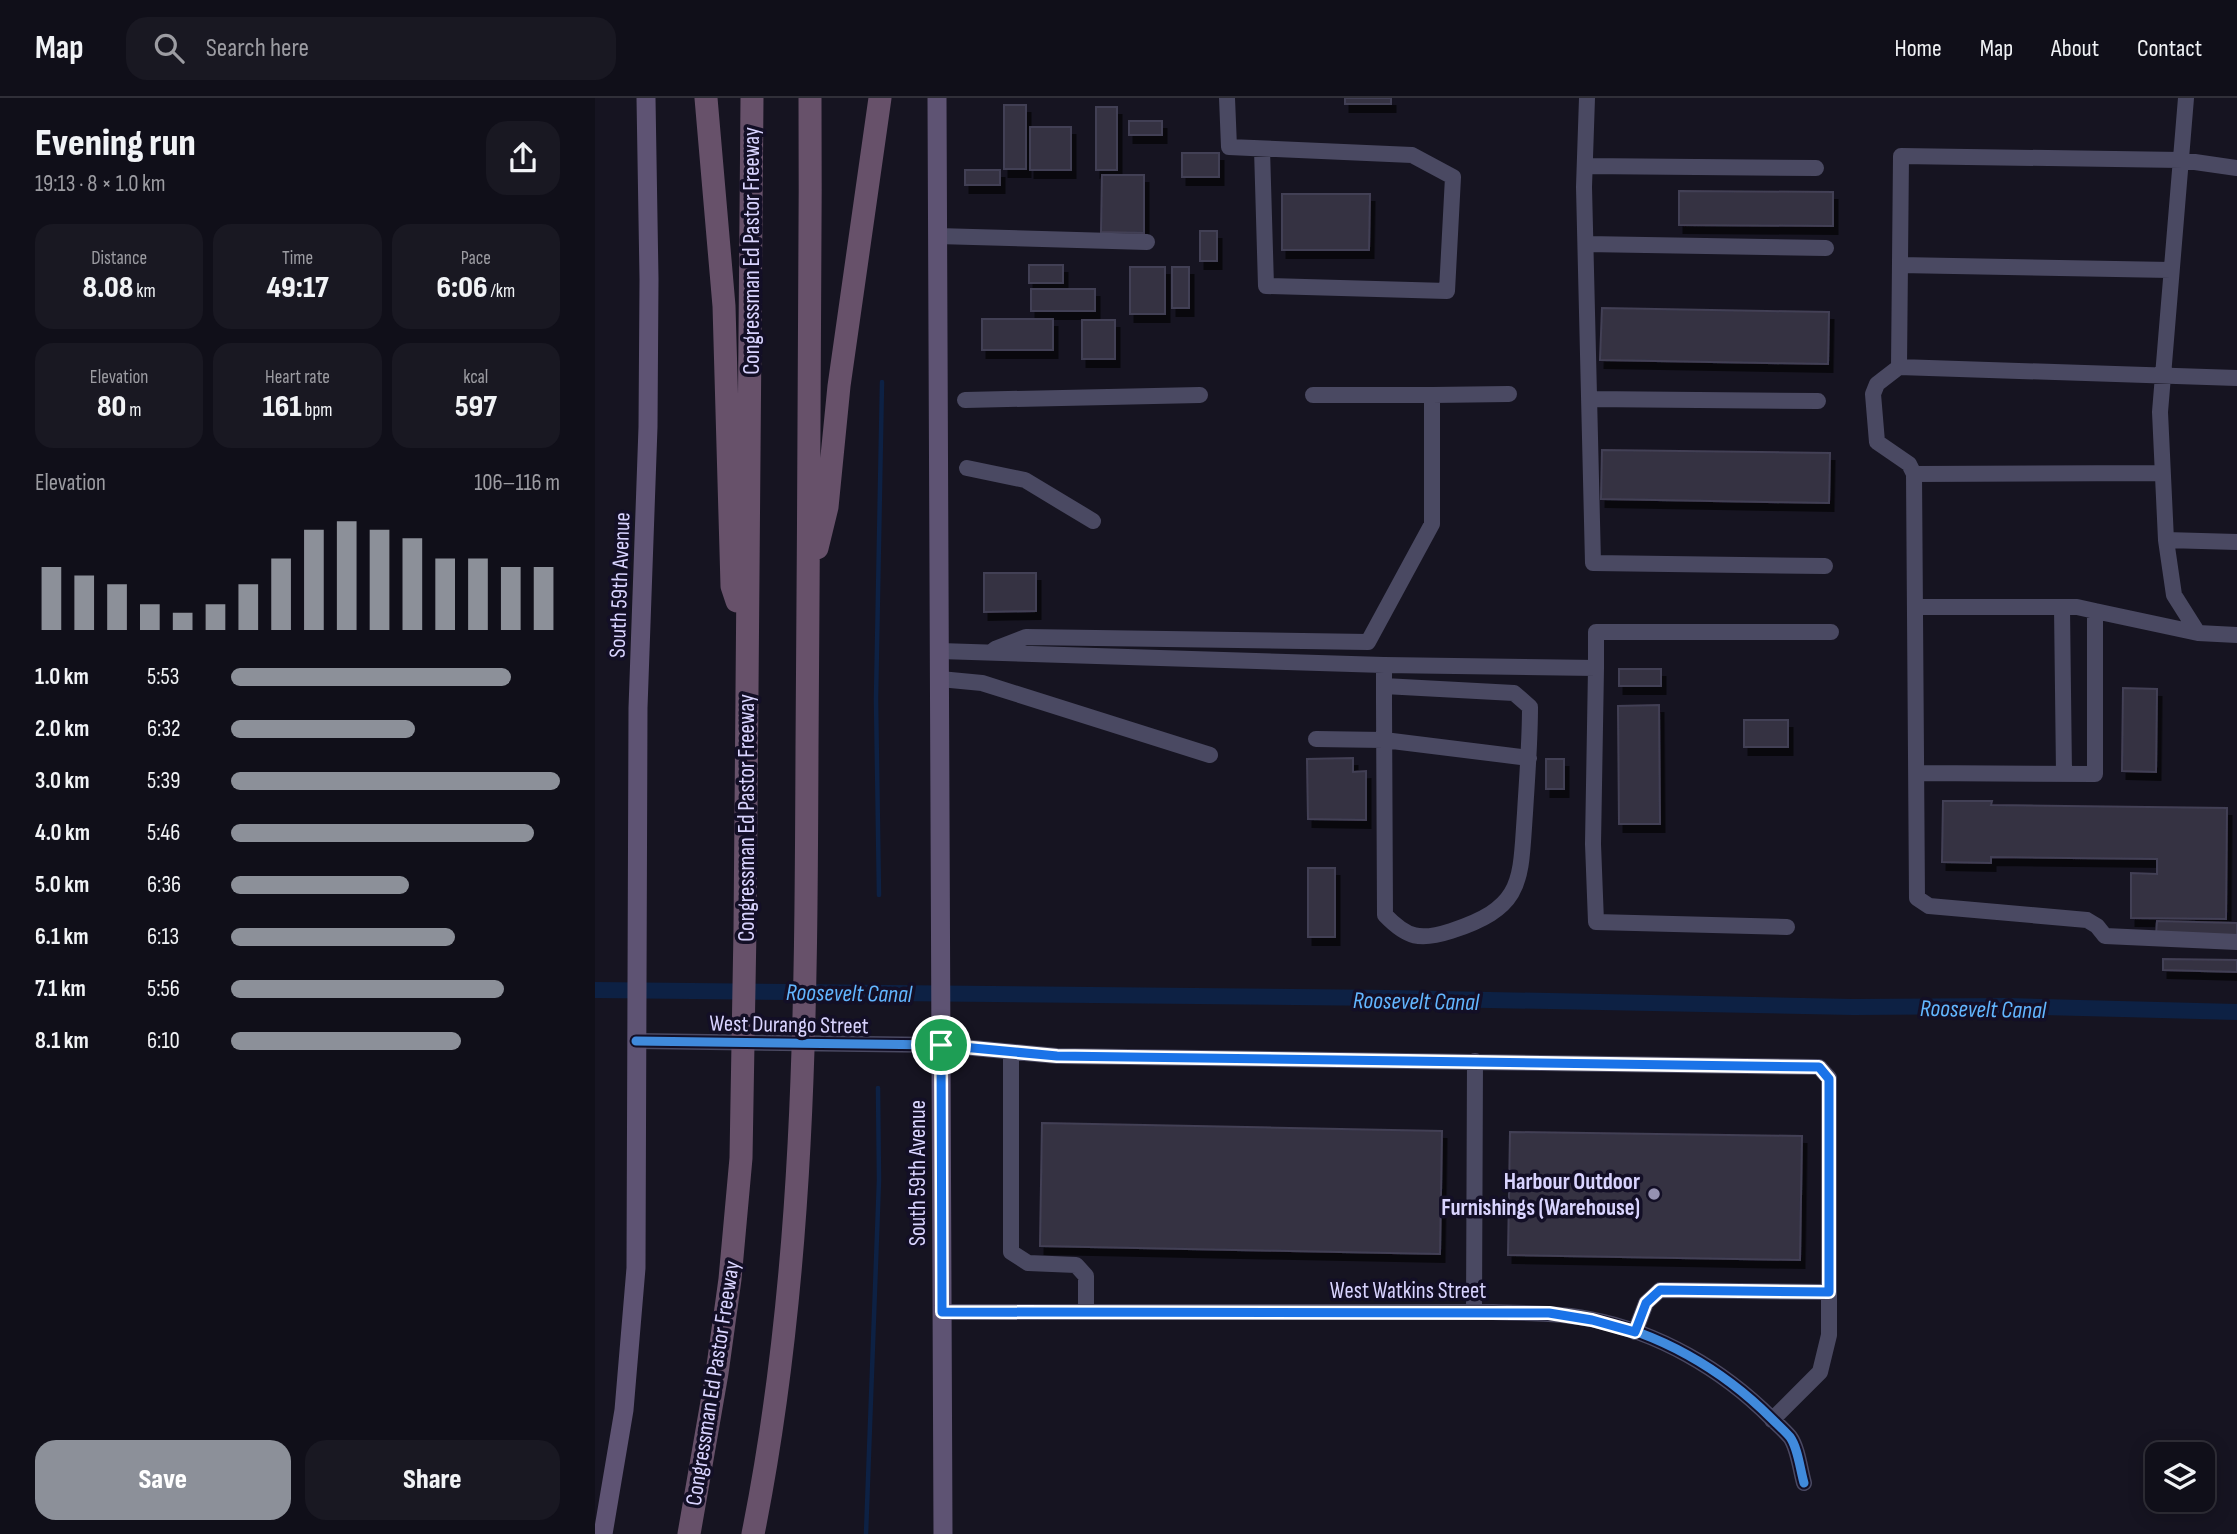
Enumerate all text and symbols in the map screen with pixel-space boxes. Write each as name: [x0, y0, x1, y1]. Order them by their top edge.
search box: [126, 17, 616, 80]
text: Map: [35, 28, 84, 68]
icon: search: [150, 29, 188, 67]
text: Search here: [206, 33, 309, 64]
text: Home: [1894, 34, 1942, 63]
text: Map: [1980, 34, 2013, 63]
text: About: [2051, 34, 2099, 63]
text: Contact: [2137, 34, 2202, 63]
text: Evening run: [35, 121, 196, 166]
button: share: [486, 121, 560, 195]
street label: Congressman Ed Pastor Freeway: [738, 127, 766, 375]
text: 19:13 · 8 × 1.0 km: [35, 170, 166, 198]
text: Distance: [91, 247, 147, 270]
text: Time: [282, 247, 313, 270]
text: Pace: [461, 247, 491, 270]
text: 8.08: [83, 270, 133, 306]
text: 49:17: [266, 270, 329, 306]
text: 6:06: [436, 270, 487, 306]
text: km: [133, 280, 156, 303]
text: /km: [487, 280, 515, 303]
text: Elevation: [90, 366, 148, 389]
text: Heart rate: [265, 366, 330, 389]
text: kcal: [463, 366, 488, 389]
text: 80: [97, 389, 126, 425]
text: 161: [262, 389, 302, 425]
text: 597: [455, 389, 497, 425]
text: m: [126, 399, 141, 422]
text: bpm: [302, 399, 333, 422]
text: Elevation: [35, 469, 106, 497]
text: 106–116 m: [474, 469, 560, 497]
street label: South 59th Avenue: [603, 512, 637, 658]
text: 1.0 km: [35, 663, 89, 691]
text: 5:53: [147, 663, 179, 691]
street label: Congressman Ed Pastor Freeway: [733, 694, 761, 942]
text: 2.0 km: [35, 715, 89, 743]
text: 6:32: [147, 715, 181, 743]
text: 3.0 km: [35, 767, 90, 795]
text: 5:39: [147, 767, 180, 795]
text: 4.0 km: [35, 819, 90, 847]
text: 5:46: [147, 819, 180, 847]
text: 5.0 km: [35, 871, 89, 899]
text: 6:36: [147, 871, 181, 899]
text: 6.1 km: [35, 923, 88, 951]
text: 6:13: [147, 923, 179, 951]
text: 7.1 km: [35, 975, 86, 1003]
text: 5:56: [147, 975, 180, 1003]
water label: Roosevelt Canal: [786, 978, 913, 1009]
water label: Roosevelt Canal: [1353, 986, 1480, 1017]
water label: Roosevelt Canal: [1920, 994, 2047, 1025]
street label: West Durango Street: [709, 1010, 869, 1040]
pin: [911, 1015, 971, 1075]
icon: arrive: [922, 1026, 960, 1064]
text: 8.1 km: [35, 1027, 89, 1055]
text: 6:10: [147, 1027, 180, 1055]
street label: South 59th Avenue: [904, 1100, 932, 1246]
place label: Harbour Outdoor Furnishings (Warehouse): [1441, 1168, 1640, 1222]
marker: Harbour Outdoor Furnishings (Warehouse): [1646, 1186, 1662, 1202]
street label: Congressman Ed Pastor Freeway: [680, 1259, 746, 1508]
street label: West Watkins Street: [1330, 1277, 1486, 1305]
button: Save: [35, 1440, 291, 1520]
button: Share: [305, 1440, 560, 1520]
map controls: [2145, 1442, 2215, 1512]
button: layers: [2145, 1442, 2215, 1512]

